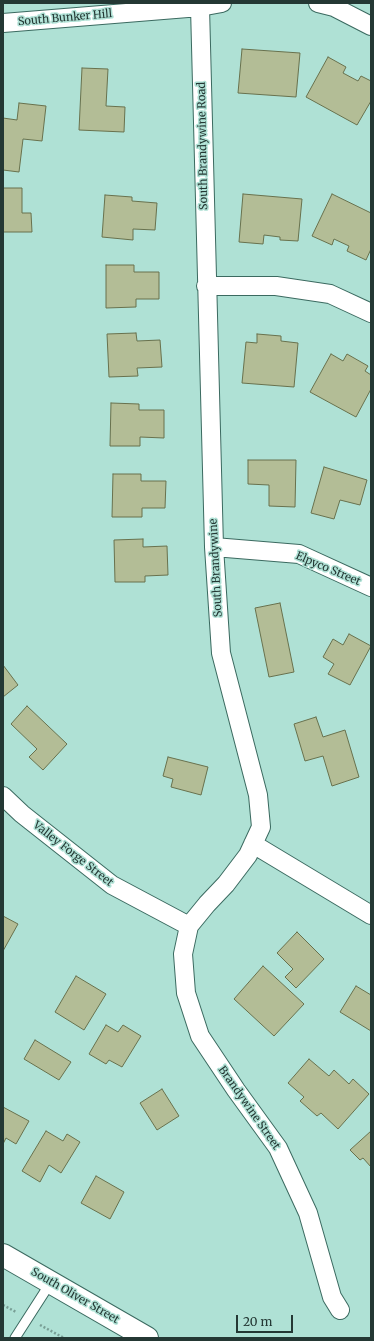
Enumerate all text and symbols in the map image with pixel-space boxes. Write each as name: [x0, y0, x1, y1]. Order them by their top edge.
street label: South Bunker Hill: [17, 7, 113, 29]
street label: South Brandywine Road: [195, 82, 211, 210]
street label: South Brandywine: [207, 518, 225, 618]
street label: Elpyco Street: [294, 549, 362, 589]
street label: Valley Forge Street: [30, 819, 116, 889]
street label: Brandywine Street: [215, 1064, 283, 1152]
street label: South Oliver Street: [29, 1265, 121, 1327]
scale bar: [238, 1307, 295, 1333]
text: 20 m: [243, 1314, 272, 1329]

